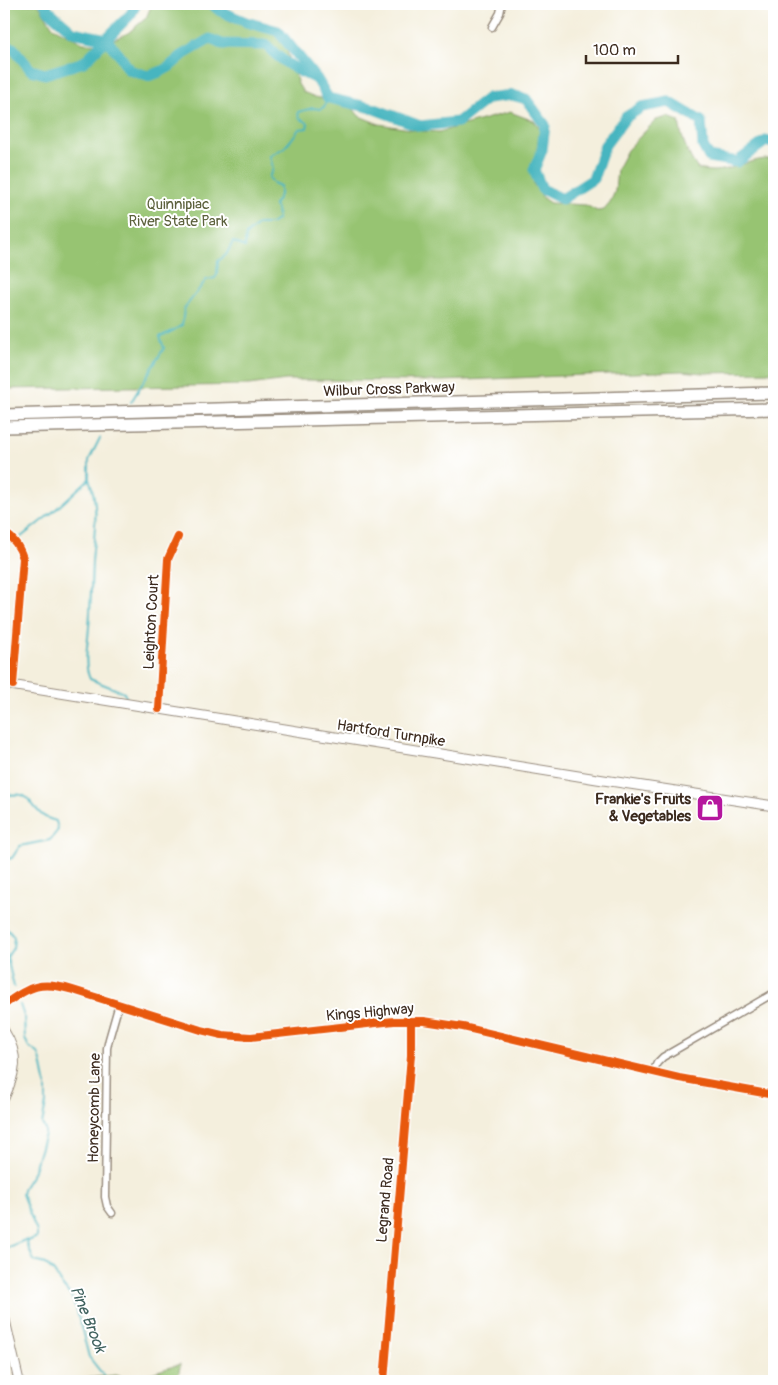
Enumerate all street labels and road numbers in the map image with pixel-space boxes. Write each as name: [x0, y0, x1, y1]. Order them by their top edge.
street label: Wilbur Cross Parkway: [323, 378, 456, 401]
street label: Leighton Court: [140, 573, 164, 670]
street label: Hartford Turnpike: [335, 716, 447, 752]
street label: Kings Highway: [325, 999, 415, 1026]
street label: Honeycomb Lane: [84, 1052, 105, 1163]
street label: Legrand Road: [372, 1157, 399, 1243]

